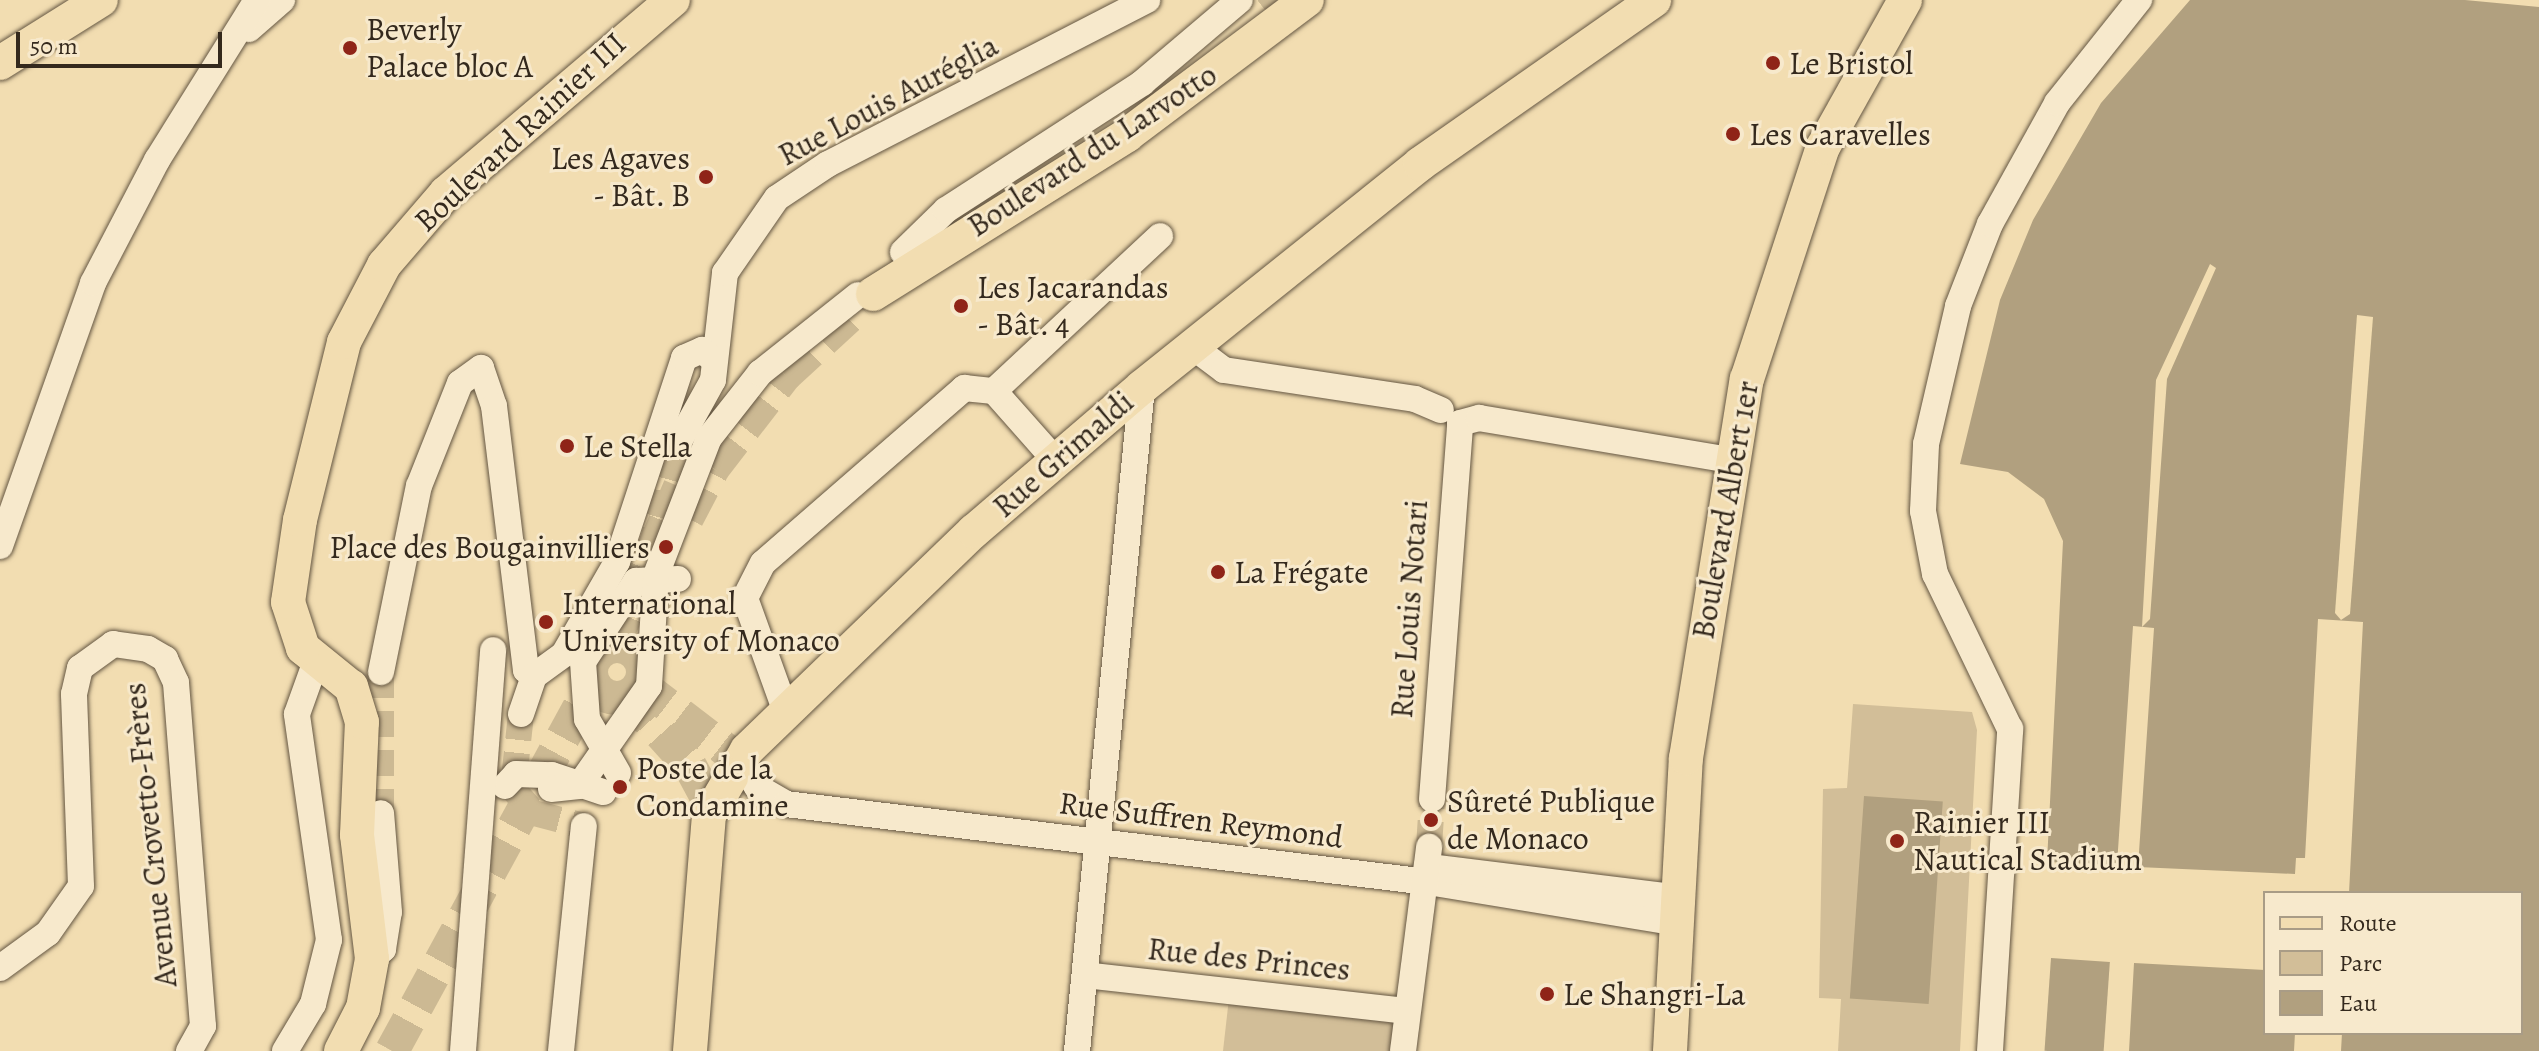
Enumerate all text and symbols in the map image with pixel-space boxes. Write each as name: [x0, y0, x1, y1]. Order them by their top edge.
place label: Beverly Palace bloc A: [366, 11, 533, 86]
scale bar: [20, 16, 226, 66]
street label: Boulevard Rainier III: [406, 24, 634, 240]
street label: Rue Louis Auréglia: [772, 26, 1004, 174]
text: 50 m: [30, 30, 78, 62]
marker: Beverly Palace bloc A: [341, 39, 359, 57]
place label: Le Bristol: [1789, 44, 1913, 82]
marker: Le Bristol: [1764, 54, 1782, 72]
street label: Boulevard du Larvotto: [960, 55, 1224, 245]
place label: Les Caravelles: [1749, 115, 1931, 153]
marker: Les Caravelles: [1724, 125, 1742, 143]
place label: Les Agaves - Bât. B: [551, 140, 690, 215]
marker: Les Agaves - Bât. B: [697, 168, 715, 186]
place label: Les Jacarandas - Bât. 4: [977, 269, 1169, 344]
marker: Les Jacarandas - Bât. 4: [952, 297, 970, 315]
street label: Boulevard Albert 1er: [1683, 378, 1767, 642]
street label: Rue Grimaldi: [985, 382, 1141, 526]
place label: Le Stella: [583, 427, 692, 465]
marker: Le Stella: [558, 437, 576, 455]
street label: Rue Louis Notari: [1382, 498, 1436, 720]
place label: Place des Bougainvilliers: [329, 528, 650, 566]
marker: Place des Bougainvilliers: [657, 538, 675, 556]
place label: La Frégate: [1234, 553, 1369, 591]
marker: La Frégate: [1209, 563, 1227, 581]
place label: International University of Monaco: [562, 585, 840, 660]
marker: International University of Monaco: [537, 613, 555, 631]
street label: Avenue Crovetto-Frères: [115, 681, 185, 989]
place label: Poste de la Condamine: [636, 750, 788, 825]
marker: Poste de la Condamine: [611, 778, 629, 796]
place label: Sûreté Publique de Monaco: [1447, 783, 1655, 858]
street label: Rue Suffren Reymond: [1057, 784, 1345, 856]
place label: Rainier III Nautical Stadium: [1913, 804, 2142, 879]
marker: Sûreté Publique de Monaco: [1422, 811, 1440, 829]
marker: Rainier III Nautical Stadium: [1888, 832, 1906, 850]
legend: [2263, 891, 2523, 1035]
text: Route: [2339, 907, 2397, 939]
street label: Rue des Princes: [1146, 929, 1352, 989]
text: Parc: [2339, 947, 2382, 979]
place label: Le Shangri-La: [1563, 975, 1746, 1013]
marker: Le Shangri-La: [1538, 985, 1556, 1003]
text: Eau: [2339, 987, 2377, 1019]

